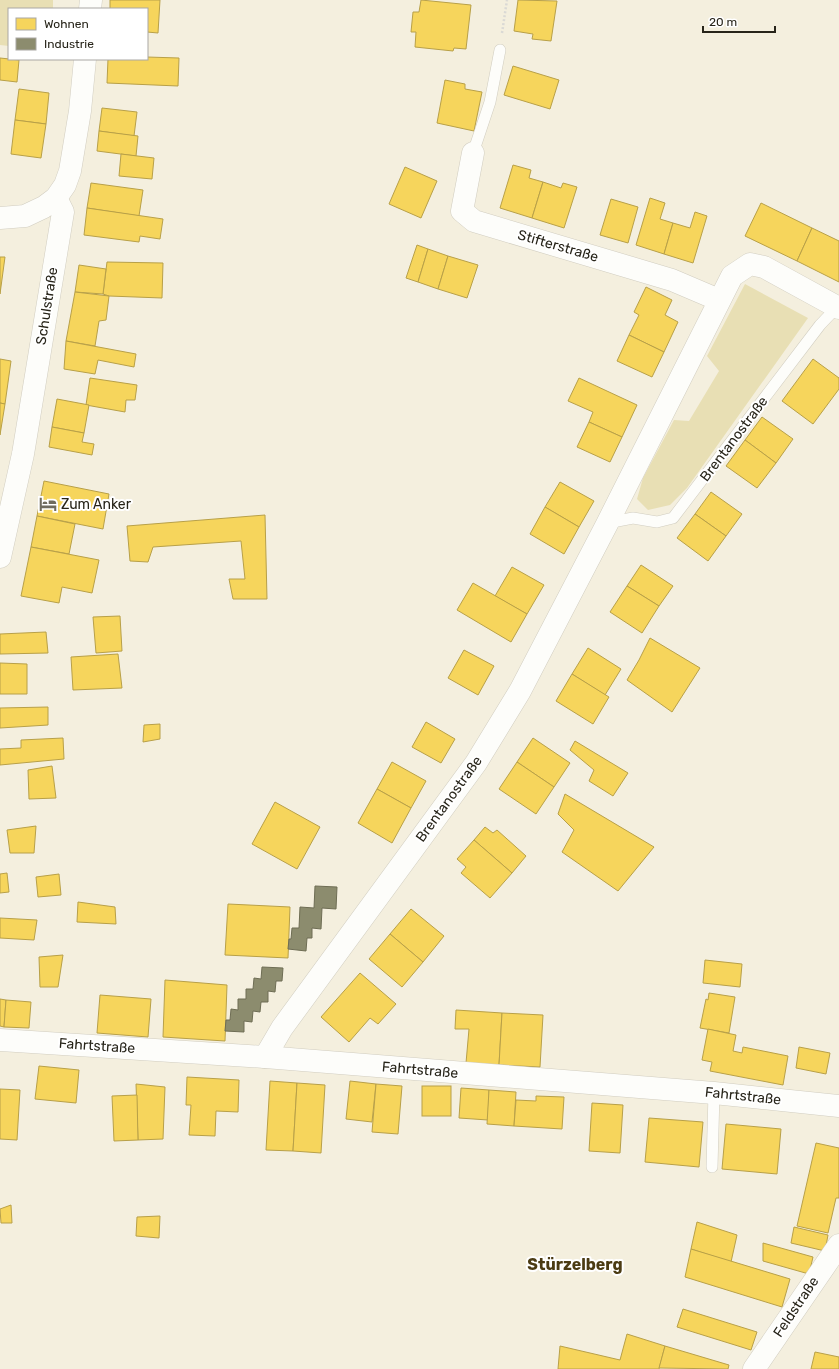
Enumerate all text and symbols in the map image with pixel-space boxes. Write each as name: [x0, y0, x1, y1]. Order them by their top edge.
legend: [8, 8, 148, 60]
scale bar: [703, 8, 775, 34]
text: 20 m: [709, 15, 737, 29]
text: Wohnen: [44, 17, 89, 31]
text: Industrie: [44, 37, 94, 51]
street label: Stifterstraße: [516, 226, 600, 266]
street label: Schulstraße: [32, 266, 62, 346]
street label: Brentanostraße: [696, 393, 772, 485]
hotel icon: Zum Anker: [38, 494, 58, 514]
place label: Zum Anker: [61, 496, 132, 513]
street label: Brentanostraße: [412, 753, 486, 845]
street label: Fahrtstraße: [58, 1035, 136, 1057]
street label: Fahrtstraße: [381, 1058, 459, 1082]
street label: Fahrtstraße: [704, 1084, 782, 1108]
district label: Stürzelberg: [527, 1255, 623, 1274]
street label: Feldstraße: [770, 1273, 822, 1340]

